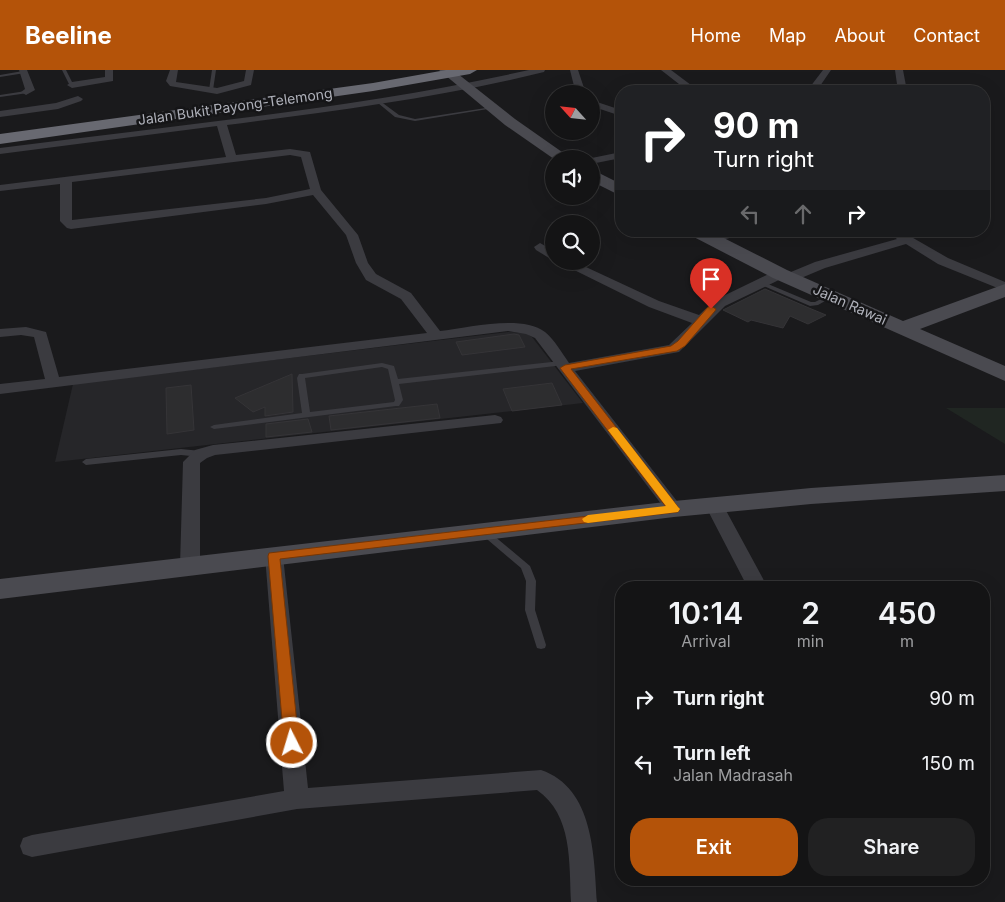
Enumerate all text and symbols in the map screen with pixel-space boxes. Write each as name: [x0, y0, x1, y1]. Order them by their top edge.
text: Beeline: [25, 21, 112, 50]
text: Home: [691, 25, 741, 46]
text: Map: [769, 25, 806, 46]
text: About: [834, 25, 885, 46]
text: Contact: [913, 25, 980, 46]
street label: Jalan Bukit Payong-Telemong: [137, 84, 333, 128]
north arrow: [545, 85, 600, 140]
map controls: [545, 85, 600, 270]
text: 90 m: [713, 104, 800, 146]
icon: right: [630, 105, 695, 170]
text: Turn right: [713, 146, 814, 172]
button: sound: [545, 150, 600, 205]
icon: left: [736, 200, 764, 228]
icon: ahead: [789, 200, 817, 228]
icon: right: [842, 200, 870, 228]
button: search: [545, 215, 600, 270]
pin: [690, 258, 732, 309]
icon: arrive: [697, 265, 725, 293]
street label: Jalan Rawai: [811, 280, 889, 328]
text: 10:14: [669, 595, 743, 631]
text: 2: [801, 595, 820, 631]
text: 450: [878, 595, 936, 631]
text: Arrival: [681, 631, 731, 651]
text: min: [797, 631, 824, 651]
text: m: [900, 631, 914, 651]
icon: right: [630, 685, 658, 713]
text: Turn right: [673, 687, 764, 710]
text: 90 m: [929, 687, 975, 710]
position arrow: [265, 716, 317, 768]
text: Turn left: [673, 742, 751, 765]
icon: left: [630, 750, 658, 778]
text: 150 m: [922, 752, 975, 775]
text: Jalan Madrasah: [673, 765, 793, 785]
button: Exit: [630, 818, 798, 876]
button: Share: [808, 818, 975, 876]

